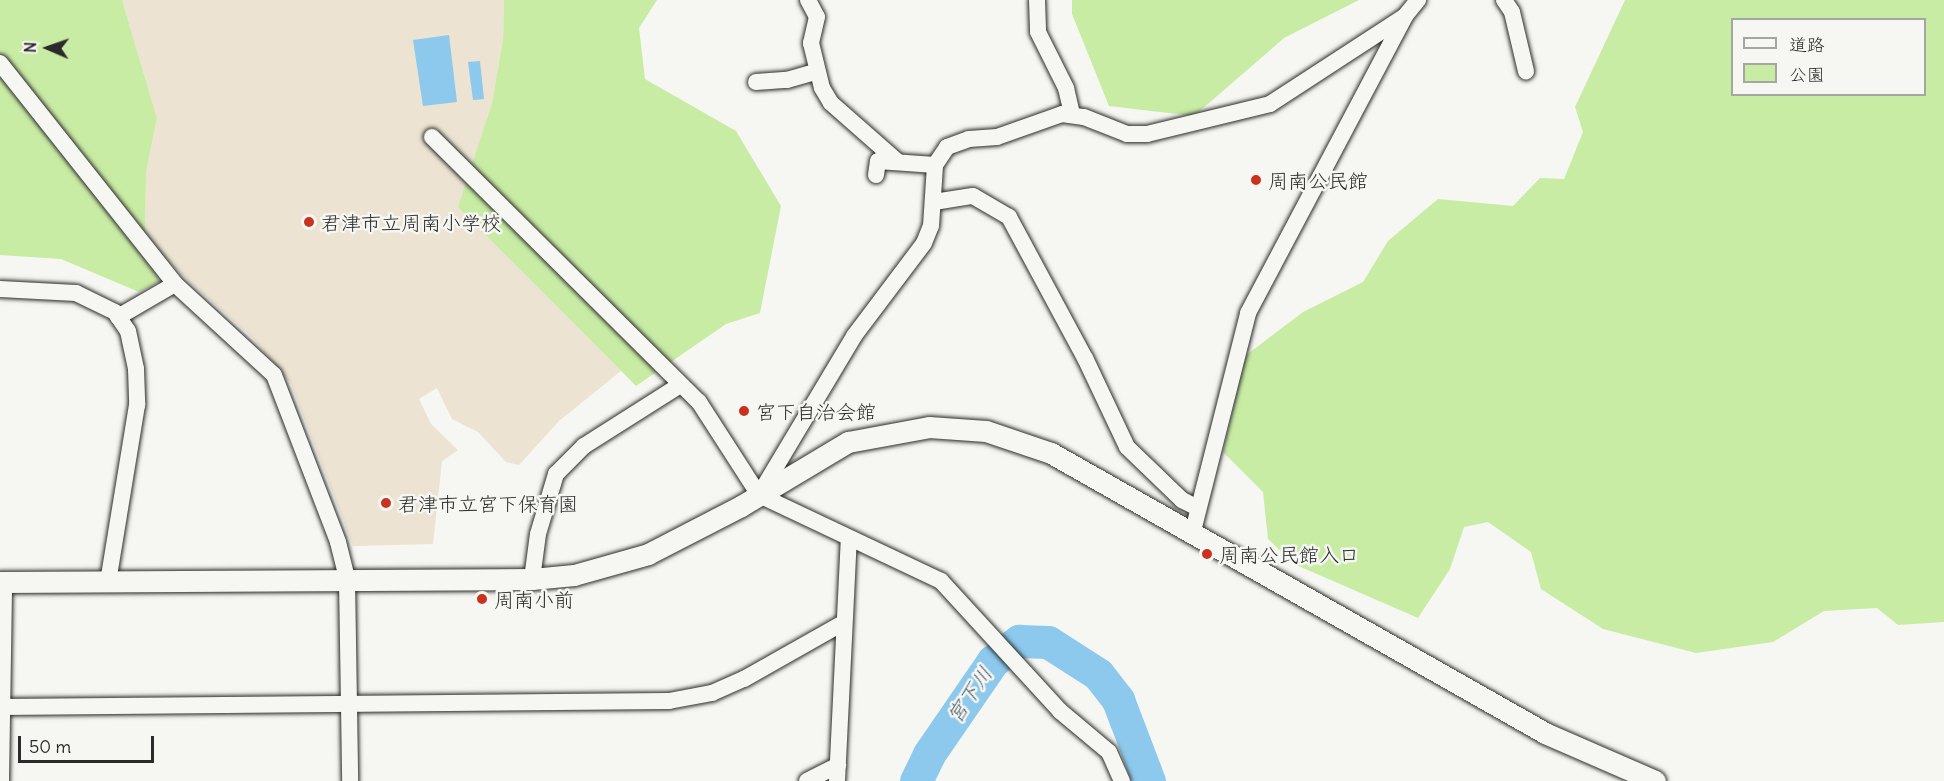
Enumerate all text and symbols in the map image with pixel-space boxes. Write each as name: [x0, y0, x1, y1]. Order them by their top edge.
north arrow: [18, 18, 78, 78]
legend: [1731, 18, 1926, 96]
text: 道路: [1789, 33, 1825, 56]
text: N: [20, 41, 40, 53]
text: 公園: [1789, 63, 1825, 86]
place label: 周南公民館: [1268, 168, 1368, 192]
marker: 周南公民館: [1249, 173, 1263, 187]
place label: 君津市立周南小学校: [321, 210, 501, 234]
marker: 君津市立周南小学校: [302, 215, 316, 229]
place label: 宮下自治会館: [756, 399, 876, 423]
marker: 宮下自治会館: [737, 404, 751, 418]
place label: 君津市立宮下保育園: [398, 491, 578, 515]
marker: 君津市立宮下保育園: [379, 496, 393, 510]
place label: 周南公民館入口: [1219, 542, 1359, 566]
marker: 周南公民館入口: [1200, 547, 1214, 561]
place label: 周南小前: [494, 587, 574, 611]
marker: 周南小前: [475, 592, 489, 606]
water label: 宮下川: [942, 662, 998, 728]
scale bar: [21, 724, 158, 762]
text: 50 m: [29, 735, 71, 758]

